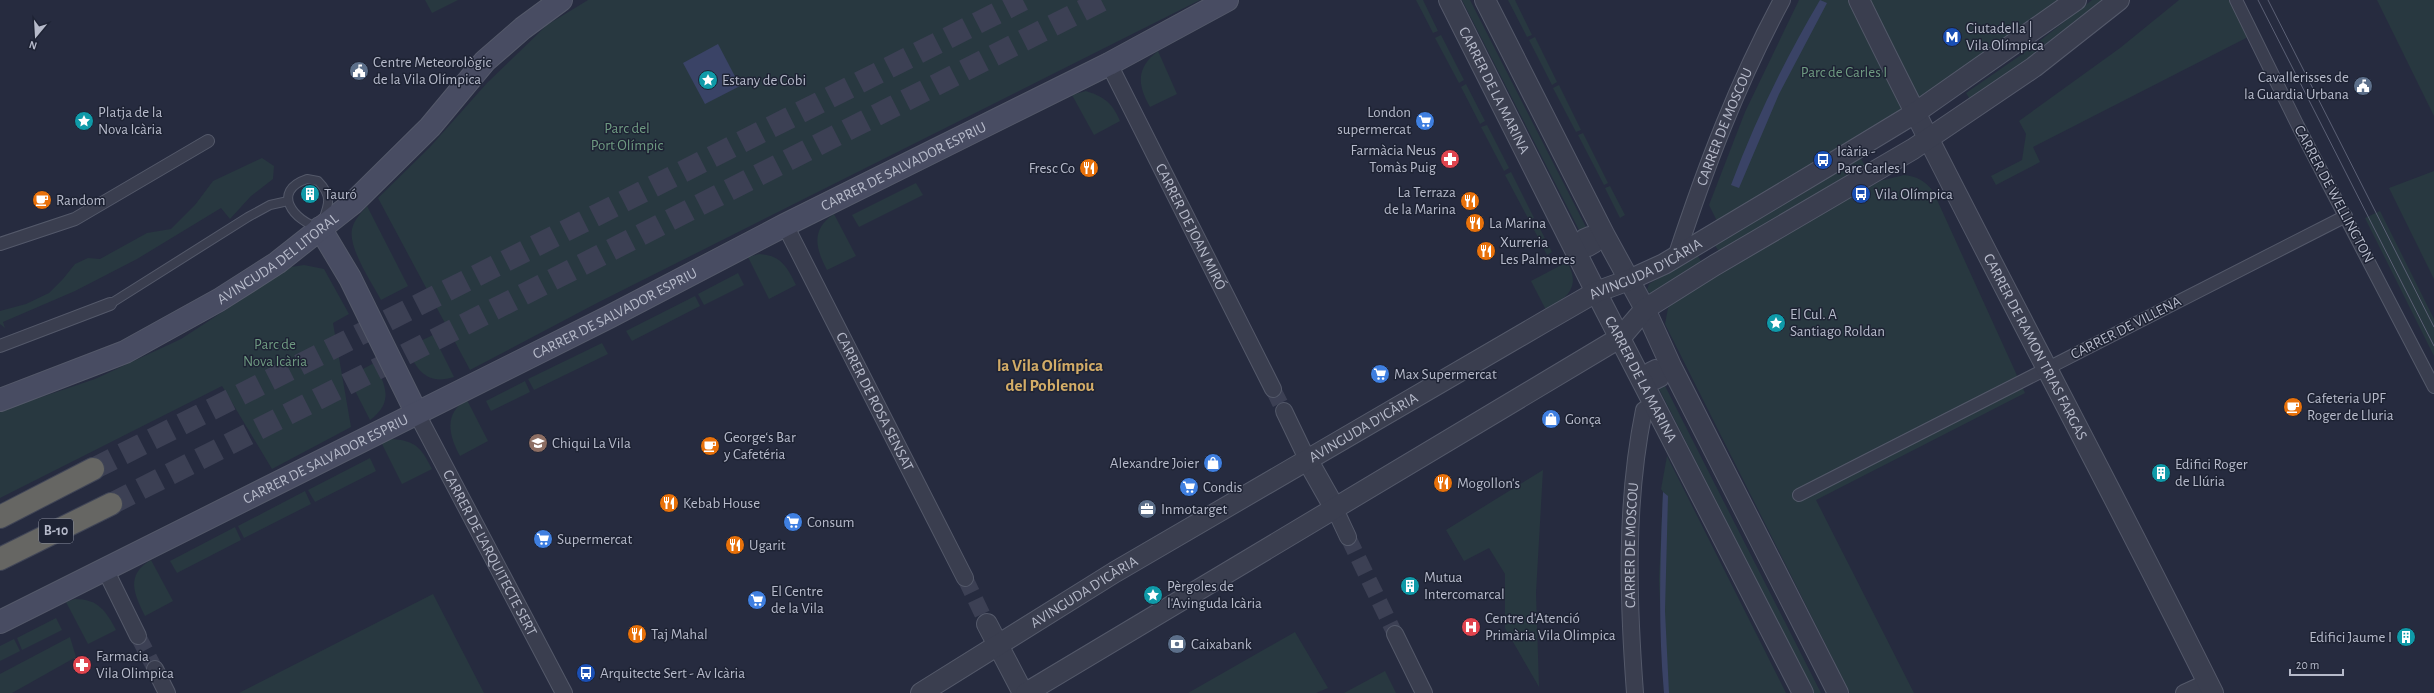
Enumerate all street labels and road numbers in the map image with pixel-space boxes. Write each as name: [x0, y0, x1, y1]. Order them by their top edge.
street label: CARRER DE LA MARINA: [1456, 24, 1533, 156]
street label: CARRER DE MOSCOU: [1694, 65, 1755, 188]
street label: CARRER DE SALVADOR ESPRIU: [818, 119, 989, 213]
street label: CARRER DE WELLINGTON: [2291, 123, 2377, 265]
street label: CARRER DE JOAN MIRÓ: [1153, 161, 1231, 292]
street label: AVINGUDA DEL LITORAL: [214, 210, 341, 307]
street label: AVINGUDA D'ICÀRIA: [1586, 235, 1705, 302]
street label: CARRER DE RAMON TRIAS FARGAS: [1981, 251, 2090, 442]
street label: CARRER DE SALVADOR ESPRIU: [530, 265, 700, 362]
street label: CARRER DE VILLENA: [2068, 294, 2184, 362]
street label: CARRER DE LA MARINA: [1602, 314, 1680, 445]
street label: CARRER DE ROSA SENSAT: [833, 330, 917, 474]
street label: AVINGUDA D'ICÀRIA: [1306, 390, 1421, 465]
street label: CARRER DE SALVADOR ESPRIU: [240, 411, 410, 507]
street label: CARRER DE L'ARQUITECTE SERT: [440, 467, 540, 639]
street label: CARRER DE MOSCOU: [1622, 482, 1641, 608]
road number: B-10: [39, 519, 73, 543]
street label: AVINGUDA D'ICÀRIA: [1028, 553, 1141, 630]

